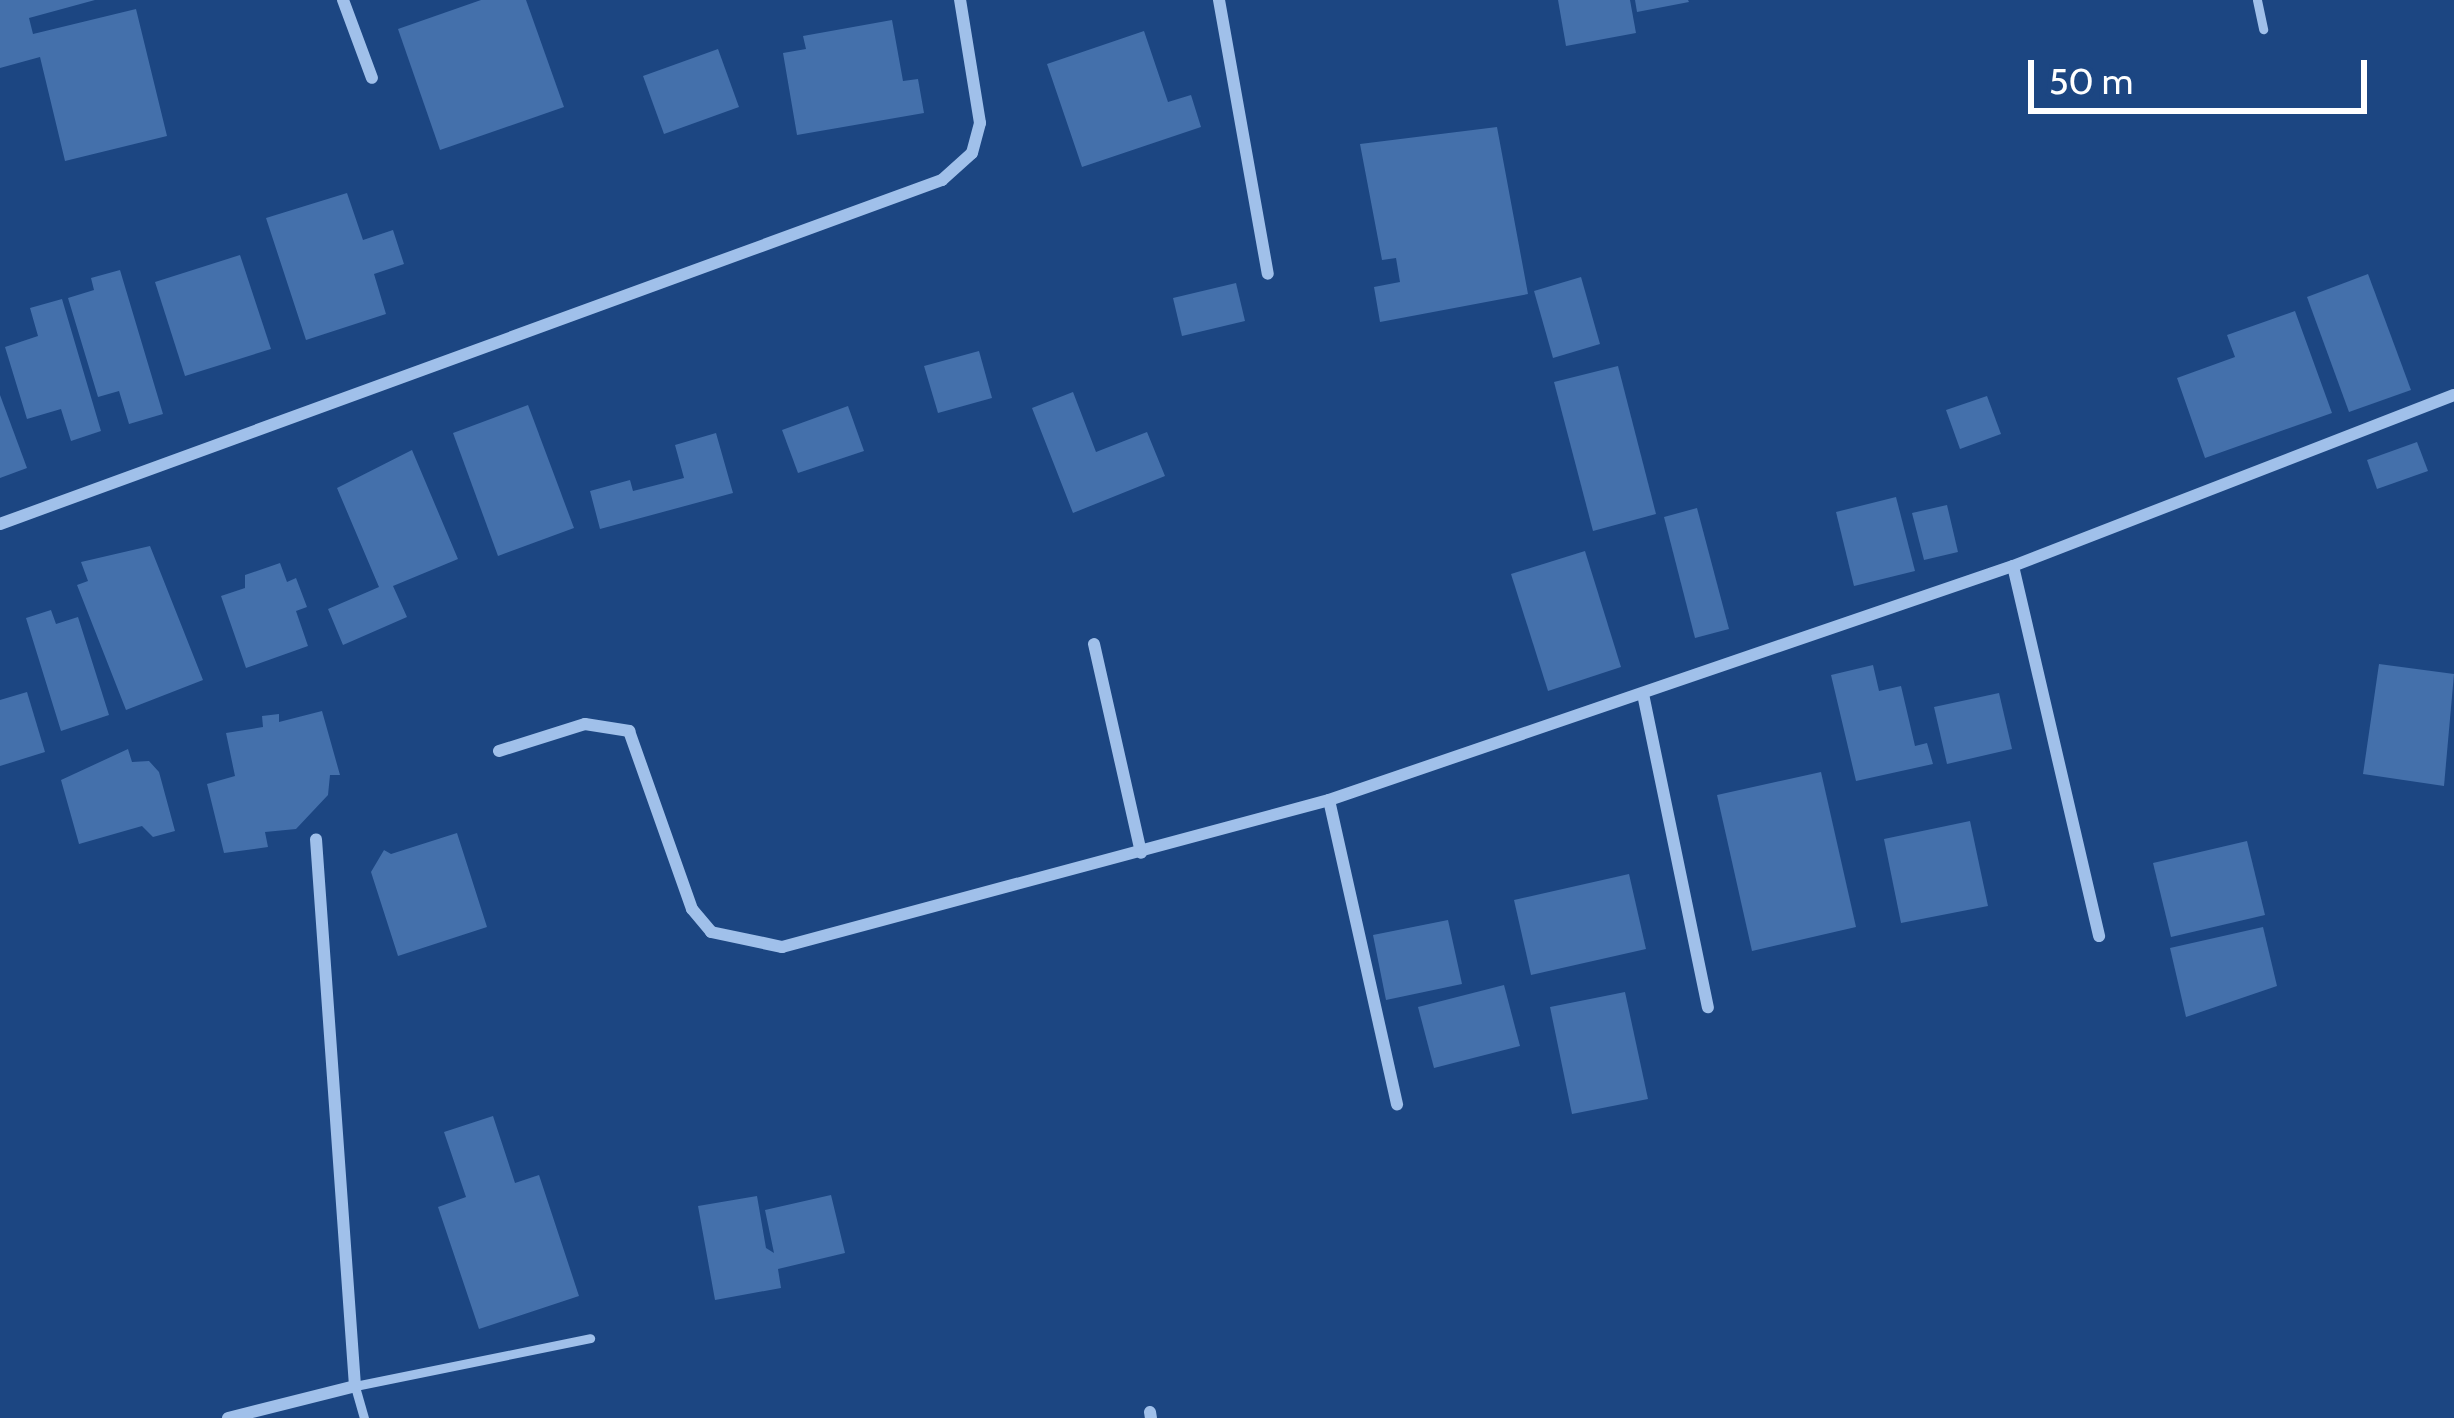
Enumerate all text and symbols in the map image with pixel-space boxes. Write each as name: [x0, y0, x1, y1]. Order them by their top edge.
scale bar: [2034, 36, 2373, 110]
text: 50 m: [2049, 59, 2133, 103]

